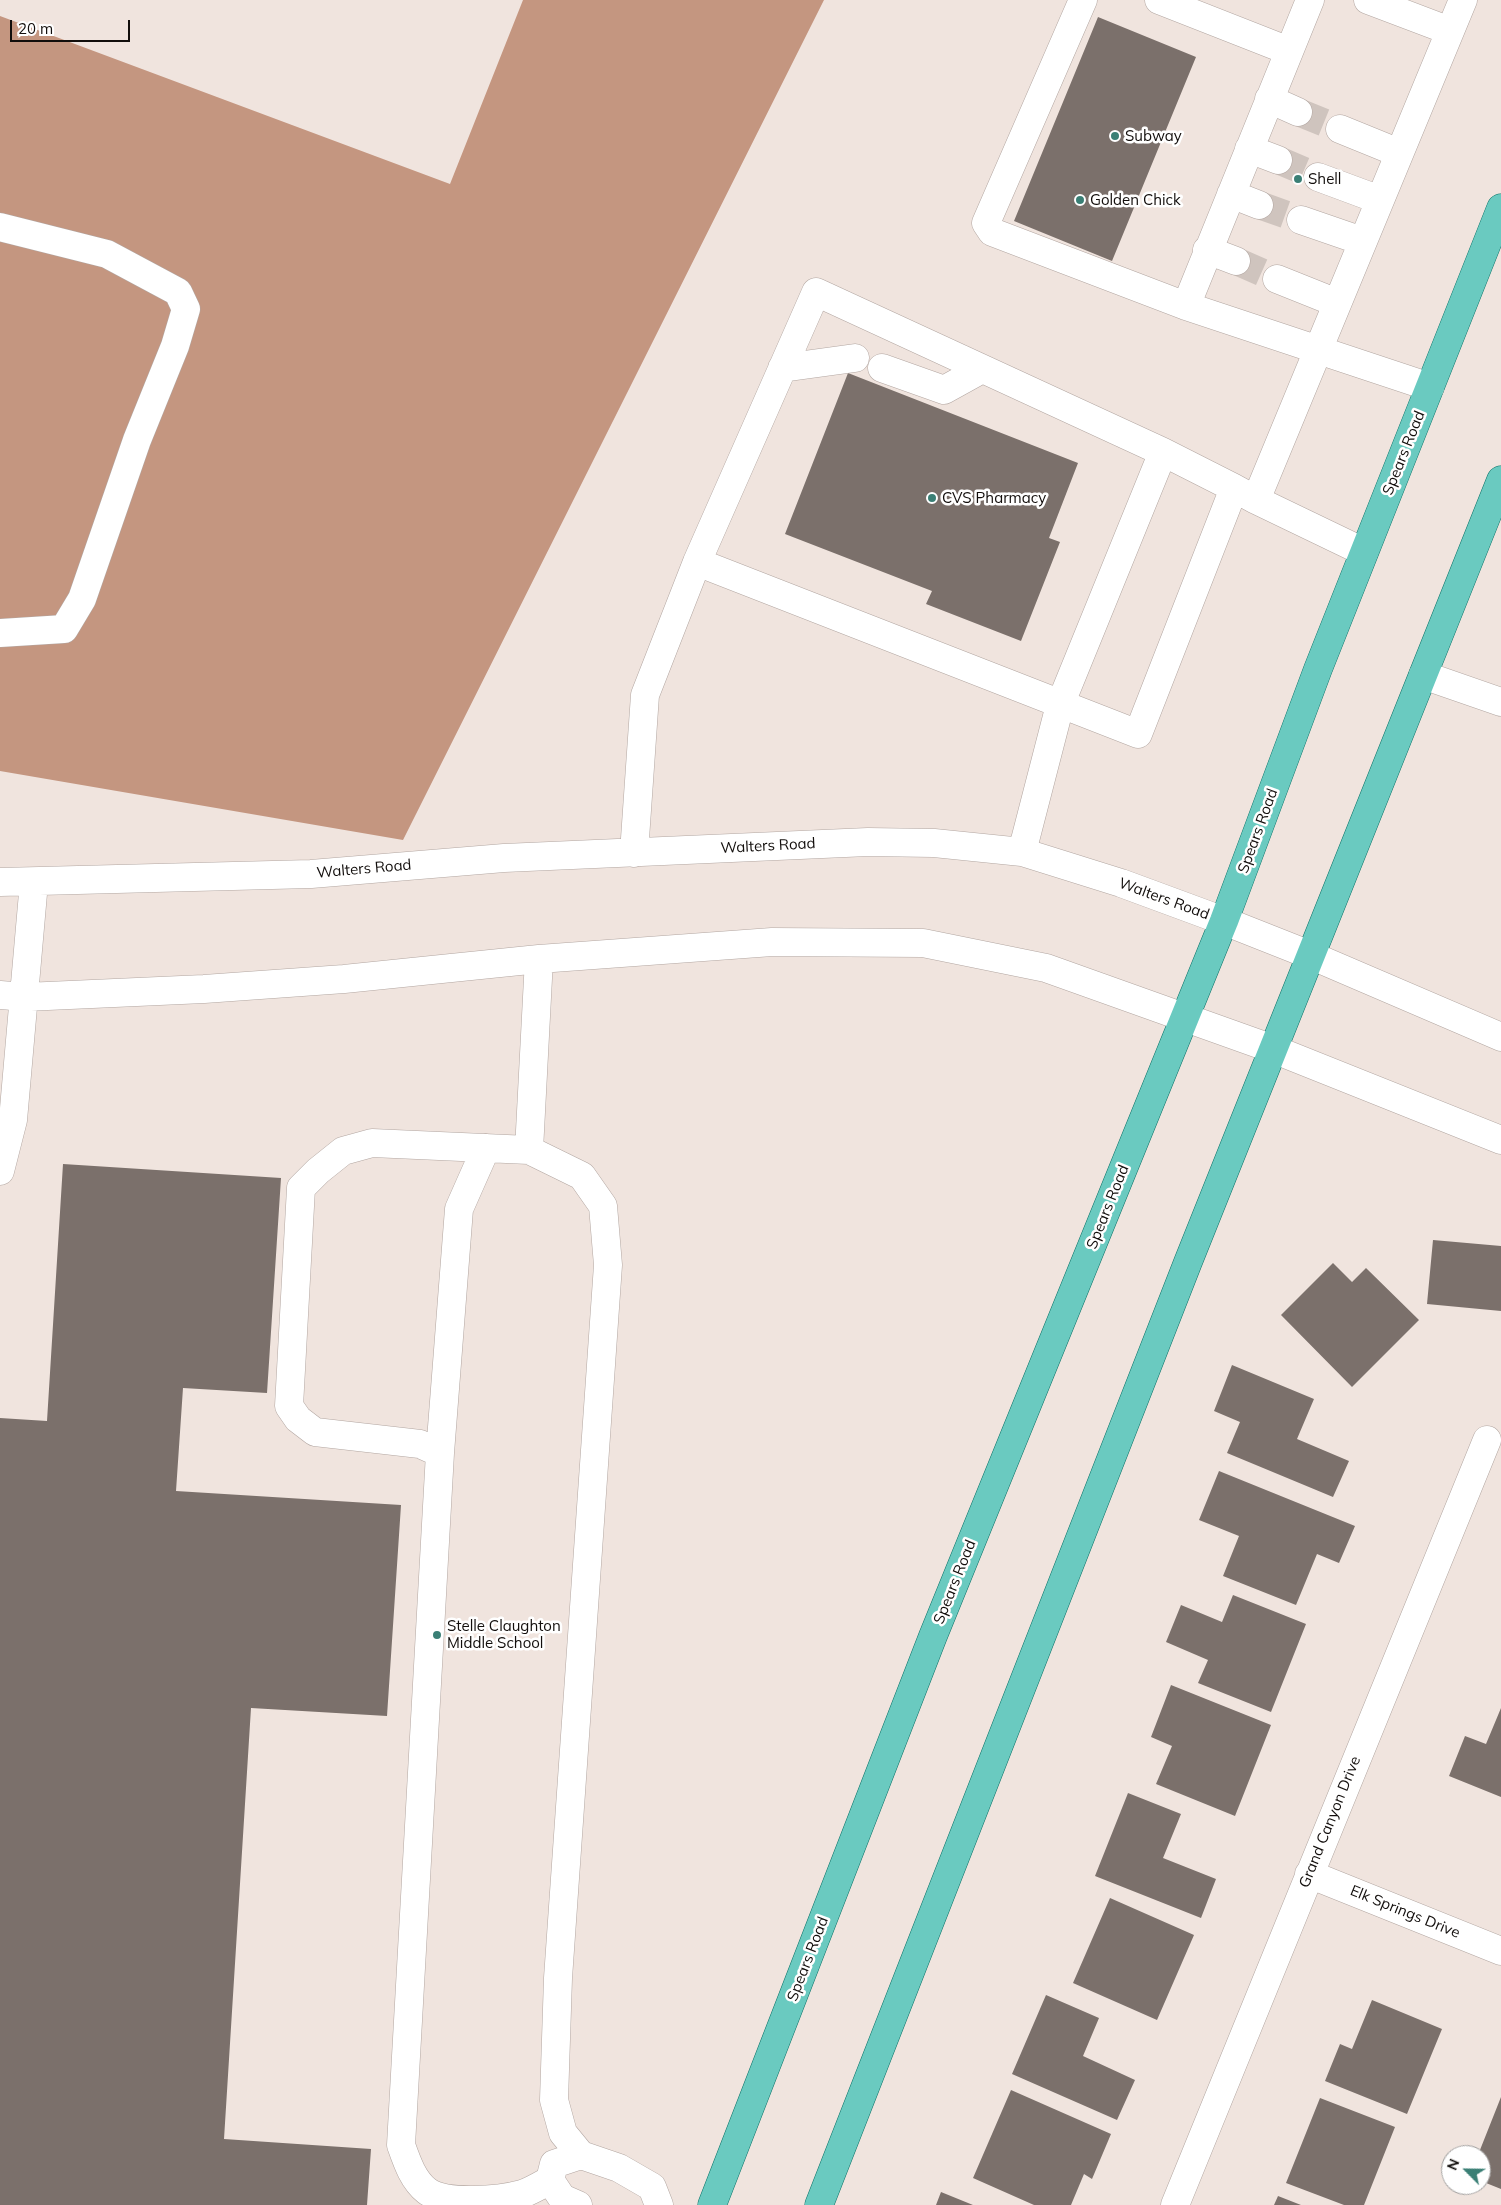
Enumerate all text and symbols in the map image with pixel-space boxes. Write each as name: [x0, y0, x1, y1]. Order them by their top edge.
scale bar: [12, 10, 132, 42]
text: 20 m: [18, 19, 53, 38]
place label: Subway: [1125, 127, 1182, 145]
marker: Subway: [1109, 130, 1121, 142]
place label: Shell: [1308, 170, 1341, 188]
marker: Shell: [1292, 173, 1304, 185]
place label: Golden Chick: [1090, 191, 1181, 209]
marker: Golden Chick: [1074, 194, 1086, 206]
street label: Spears Road: [1379, 408, 1429, 498]
place label: CVS Pharmacy: [942, 489, 1046, 507]
marker: CVS Pharmacy: [926, 492, 938, 504]
street label: Spears Road: [1234, 786, 1282, 876]
street label: Walters Road: [720, 835, 816, 857]
street label: Walters Road: [316, 856, 412, 882]
street label: Walters Road: [1116, 874, 1212, 924]
street label: Spears Road: [1083, 1162, 1133, 1252]
street label: Spears Road: [930, 1537, 980, 1627]
place label: Stelle Claughton Middle School: [447, 1617, 561, 1652]
marker: Stelle Claughton Middle School: [431, 1629, 443, 1641]
street label: Grand Canyon Drive: [1295, 1754, 1365, 1890]
street label: Elk Springs Drive: [1347, 1882, 1463, 1942]
street label: Spears Road: [784, 1914, 832, 2004]
north arrow: [1441, 2145, 1491, 2195]
text: N: [1443, 2156, 1463, 2173]

